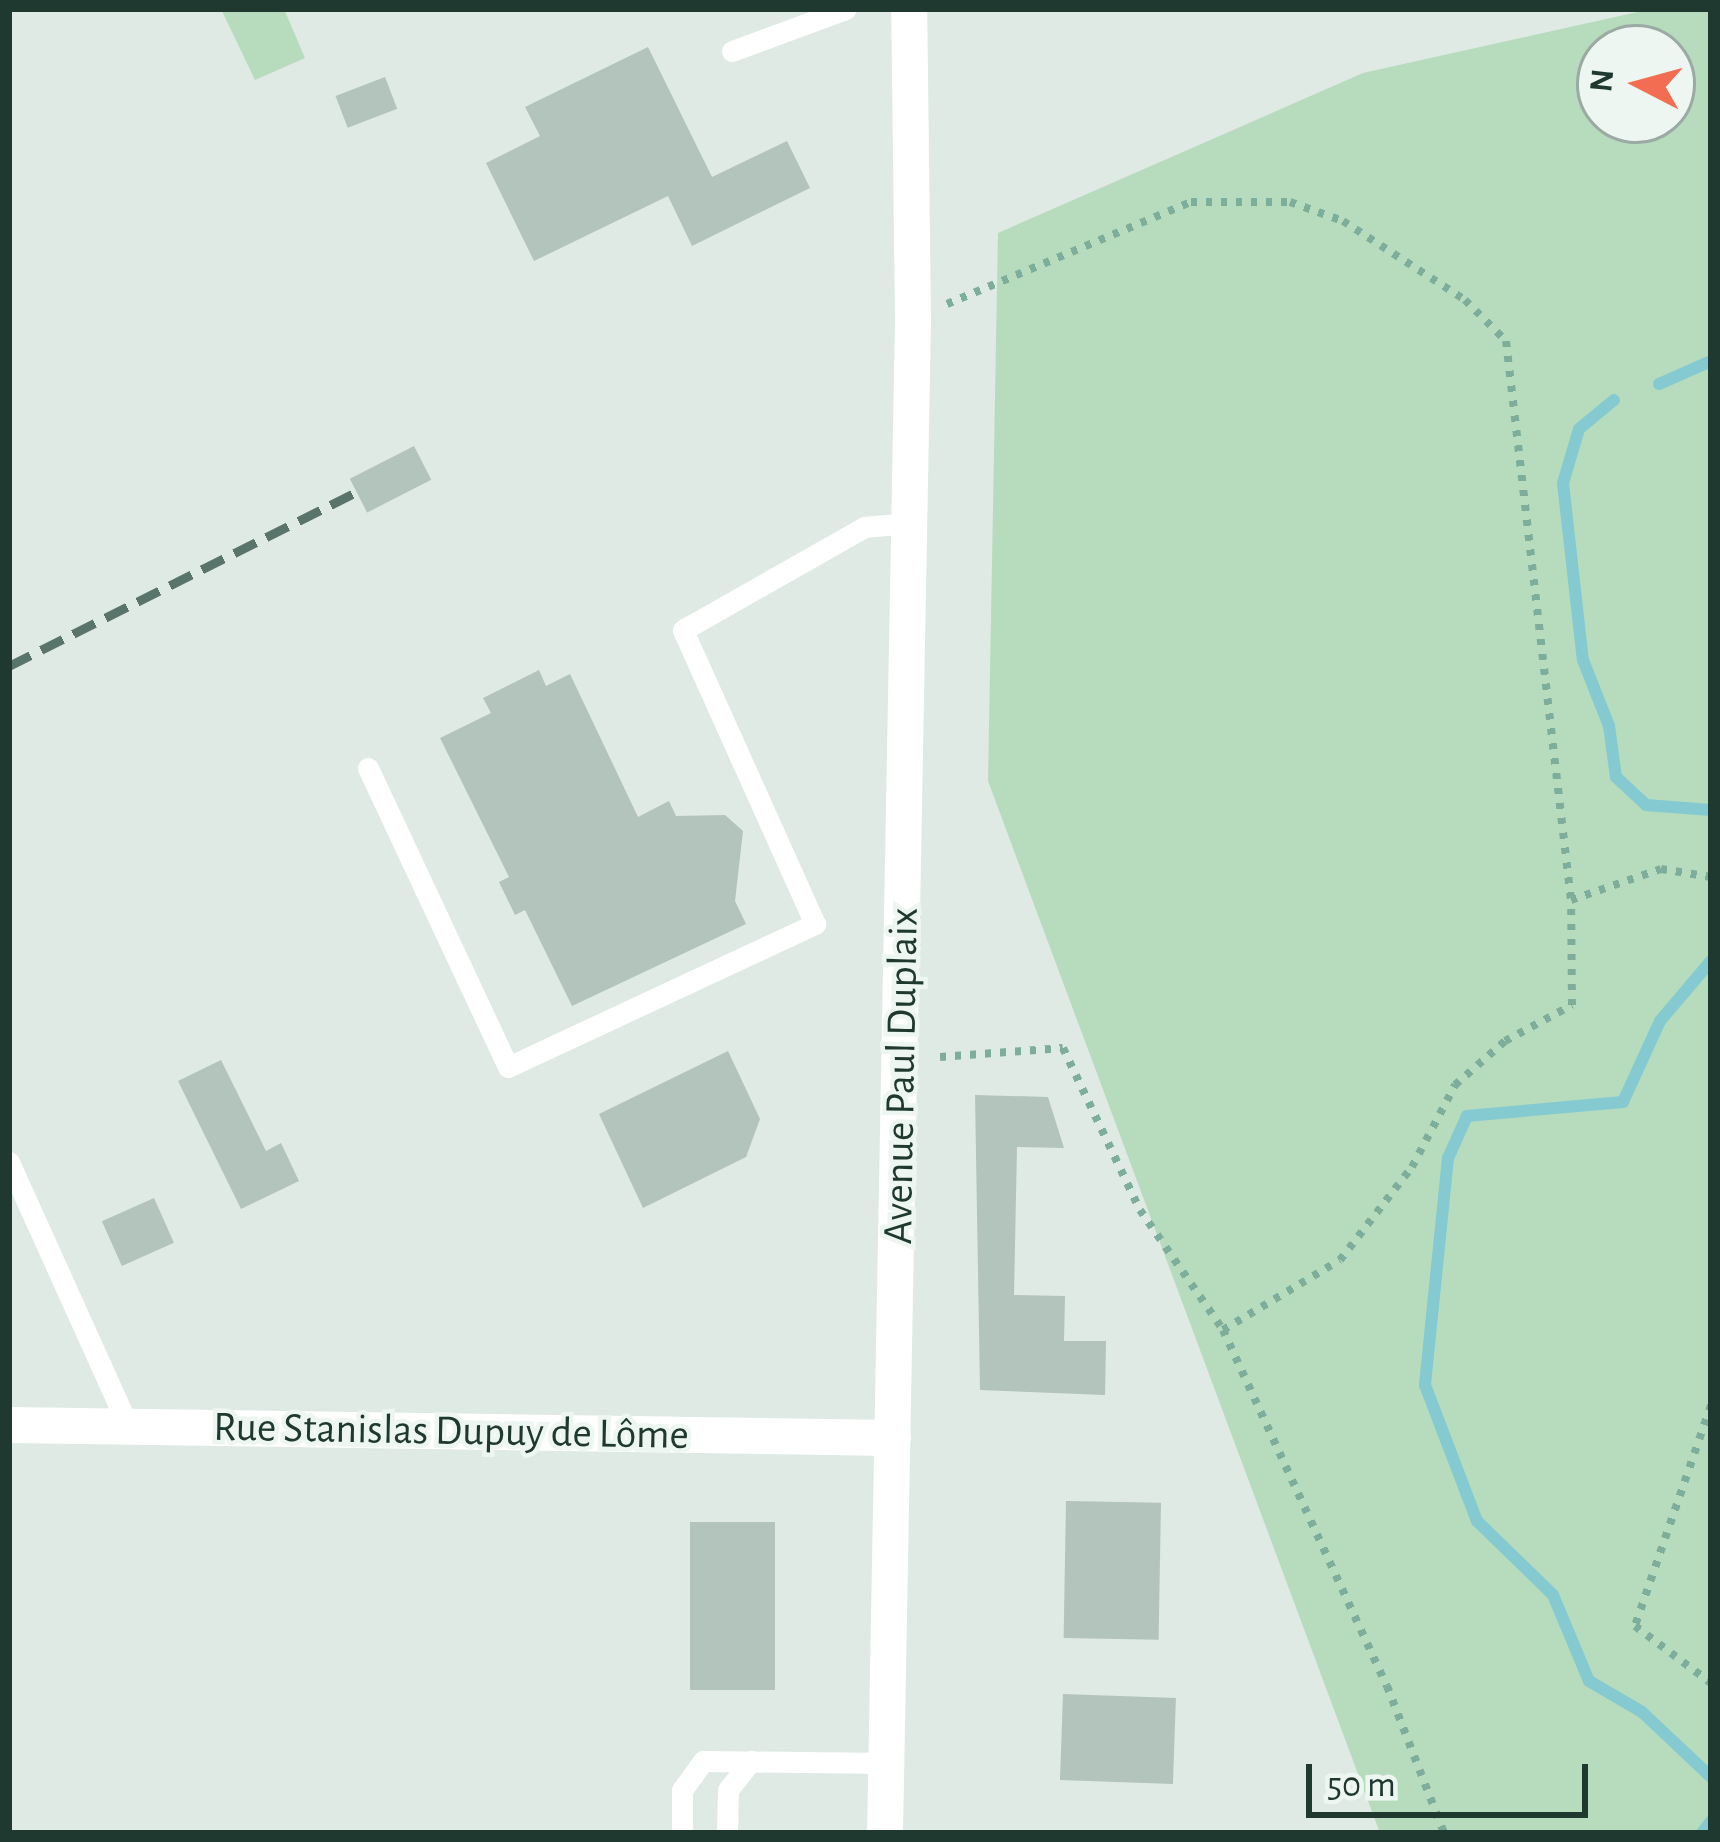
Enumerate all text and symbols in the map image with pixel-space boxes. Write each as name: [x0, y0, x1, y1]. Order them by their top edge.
north arrow: [1576, 24, 1696, 144]
text: N: [1585, 67, 1620, 94]
street label: Avenue Paul Duplaix: [873, 907, 929, 1245]
street label: Rue Stanislas Dupuy de Lôme: [213, 1402, 689, 1460]
scale bar: [1312, 1740, 1594, 1814]
text: 50 m: [1327, 1767, 1396, 1803]

